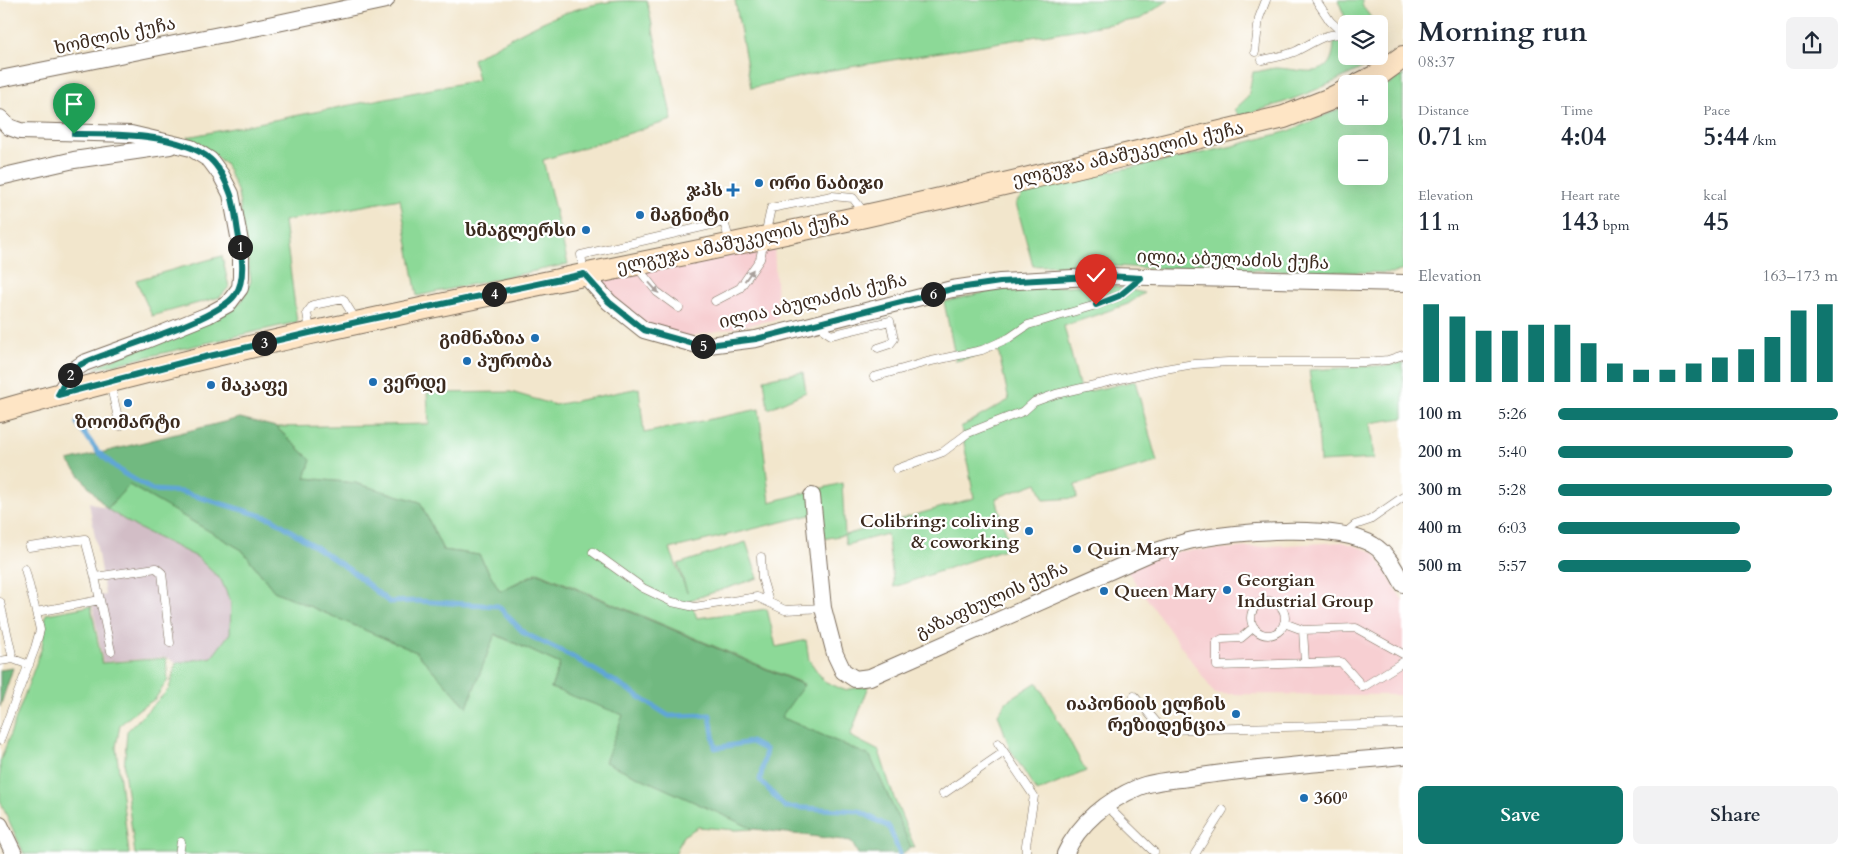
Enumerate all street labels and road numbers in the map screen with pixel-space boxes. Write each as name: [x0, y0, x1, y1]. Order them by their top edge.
street label: ხომლის ქუჩა: [52, 11, 178, 61]
street label: ელგუჯა ამაშუკელის ქუჩა: [1010, 115, 1246, 193]
street label: ელგუჯა ამაშუკელის ქუჩა: [615, 206, 851, 280]
street label: ილია აბულაძის ქუჩა: [1136, 244, 1330, 276]
street label: ილია აბულაძის ქუჩა: [716, 267, 910, 335]
street label: გაზაფხულის ქუჩა: [912, 555, 1072, 645]

